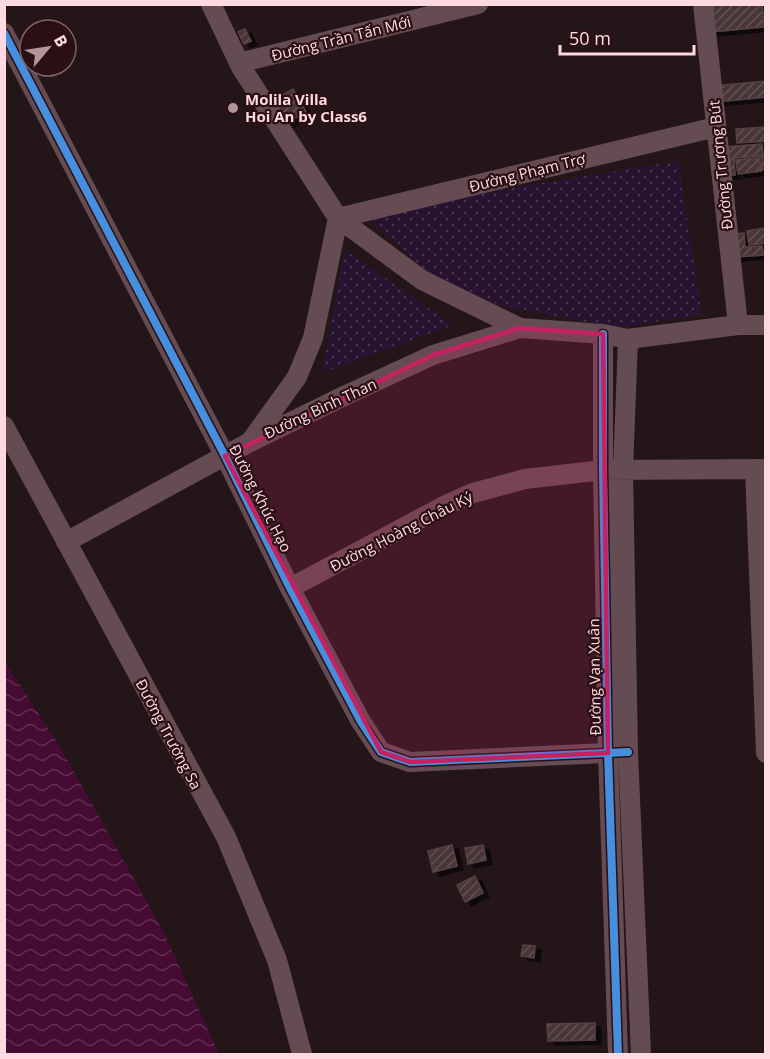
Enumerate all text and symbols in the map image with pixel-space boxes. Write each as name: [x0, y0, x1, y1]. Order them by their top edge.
street label: Đường Trần Tấn Mới: [269, 11, 413, 65]
north arrow: [18, 18, 78, 78]
scale bar: [560, 18, 694, 56]
text: 50 m: [569, 26, 611, 50]
text: B: [49, 31, 73, 51]
place label: Molila Villa Hoi An by Class6: [245, 89, 367, 126]
street label: Đường Trương Bút: [703, 99, 737, 231]
marker: Molila Villa Hoi An by Class6: [226, 101, 240, 115]
street label: Đường Phạm Trợ: [467, 148, 588, 196]
street label: Đường Bình Than: [260, 373, 380, 443]
street label: Đường Khúc Hạo: [225, 441, 297, 555]
street label: Đường Hoàng Châu Ký: [326, 486, 476, 576]
street label: Đường Vạn Xuân: [583, 618, 605, 736]
street label: Đường Trường Sa: [131, 675, 207, 793]

